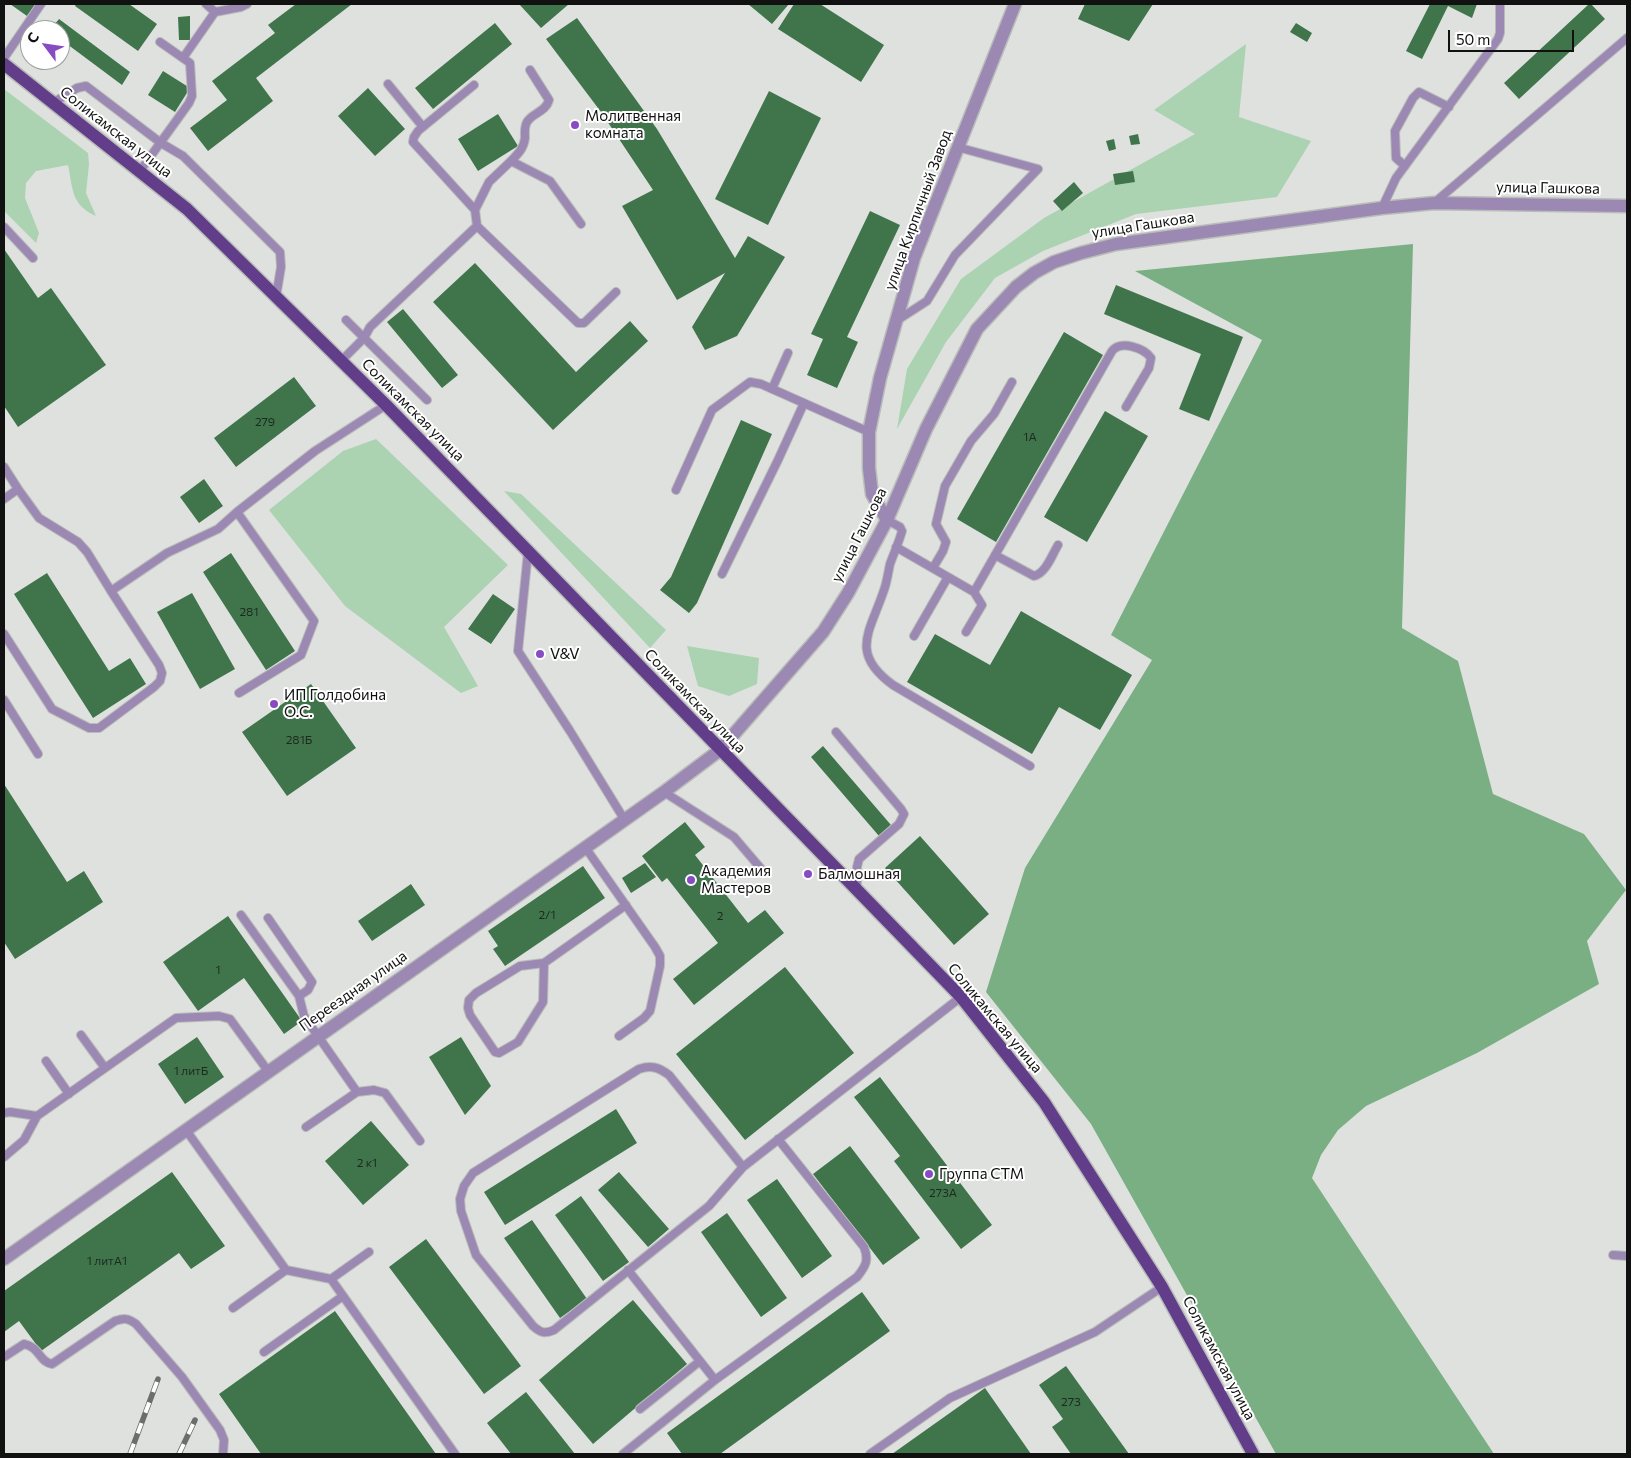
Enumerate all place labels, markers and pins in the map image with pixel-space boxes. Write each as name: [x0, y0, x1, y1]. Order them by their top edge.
place label: Молитвенная комната: [585, 107, 681, 142]
marker: Молитвенная комната: [569, 119, 581, 131]
place label: V&V: [550, 645, 579, 663]
marker: V&V: [534, 648, 546, 660]
place label: ИП Голдобина О.С.: [284, 686, 386, 721]
marker: ИП Голдобина О.С.: [268, 698, 280, 710]
place label: Академия Мастеров: [701, 862, 771, 897]
place label: Балмошная: [818, 865, 900, 883]
marker: Балмошная: [802, 868, 814, 880]
marker: Академия Мастеров: [685, 874, 697, 886]
place label: Группа СТМ: [939, 1165, 1024, 1183]
marker: Группа СТМ: [923, 1168, 935, 1180]

